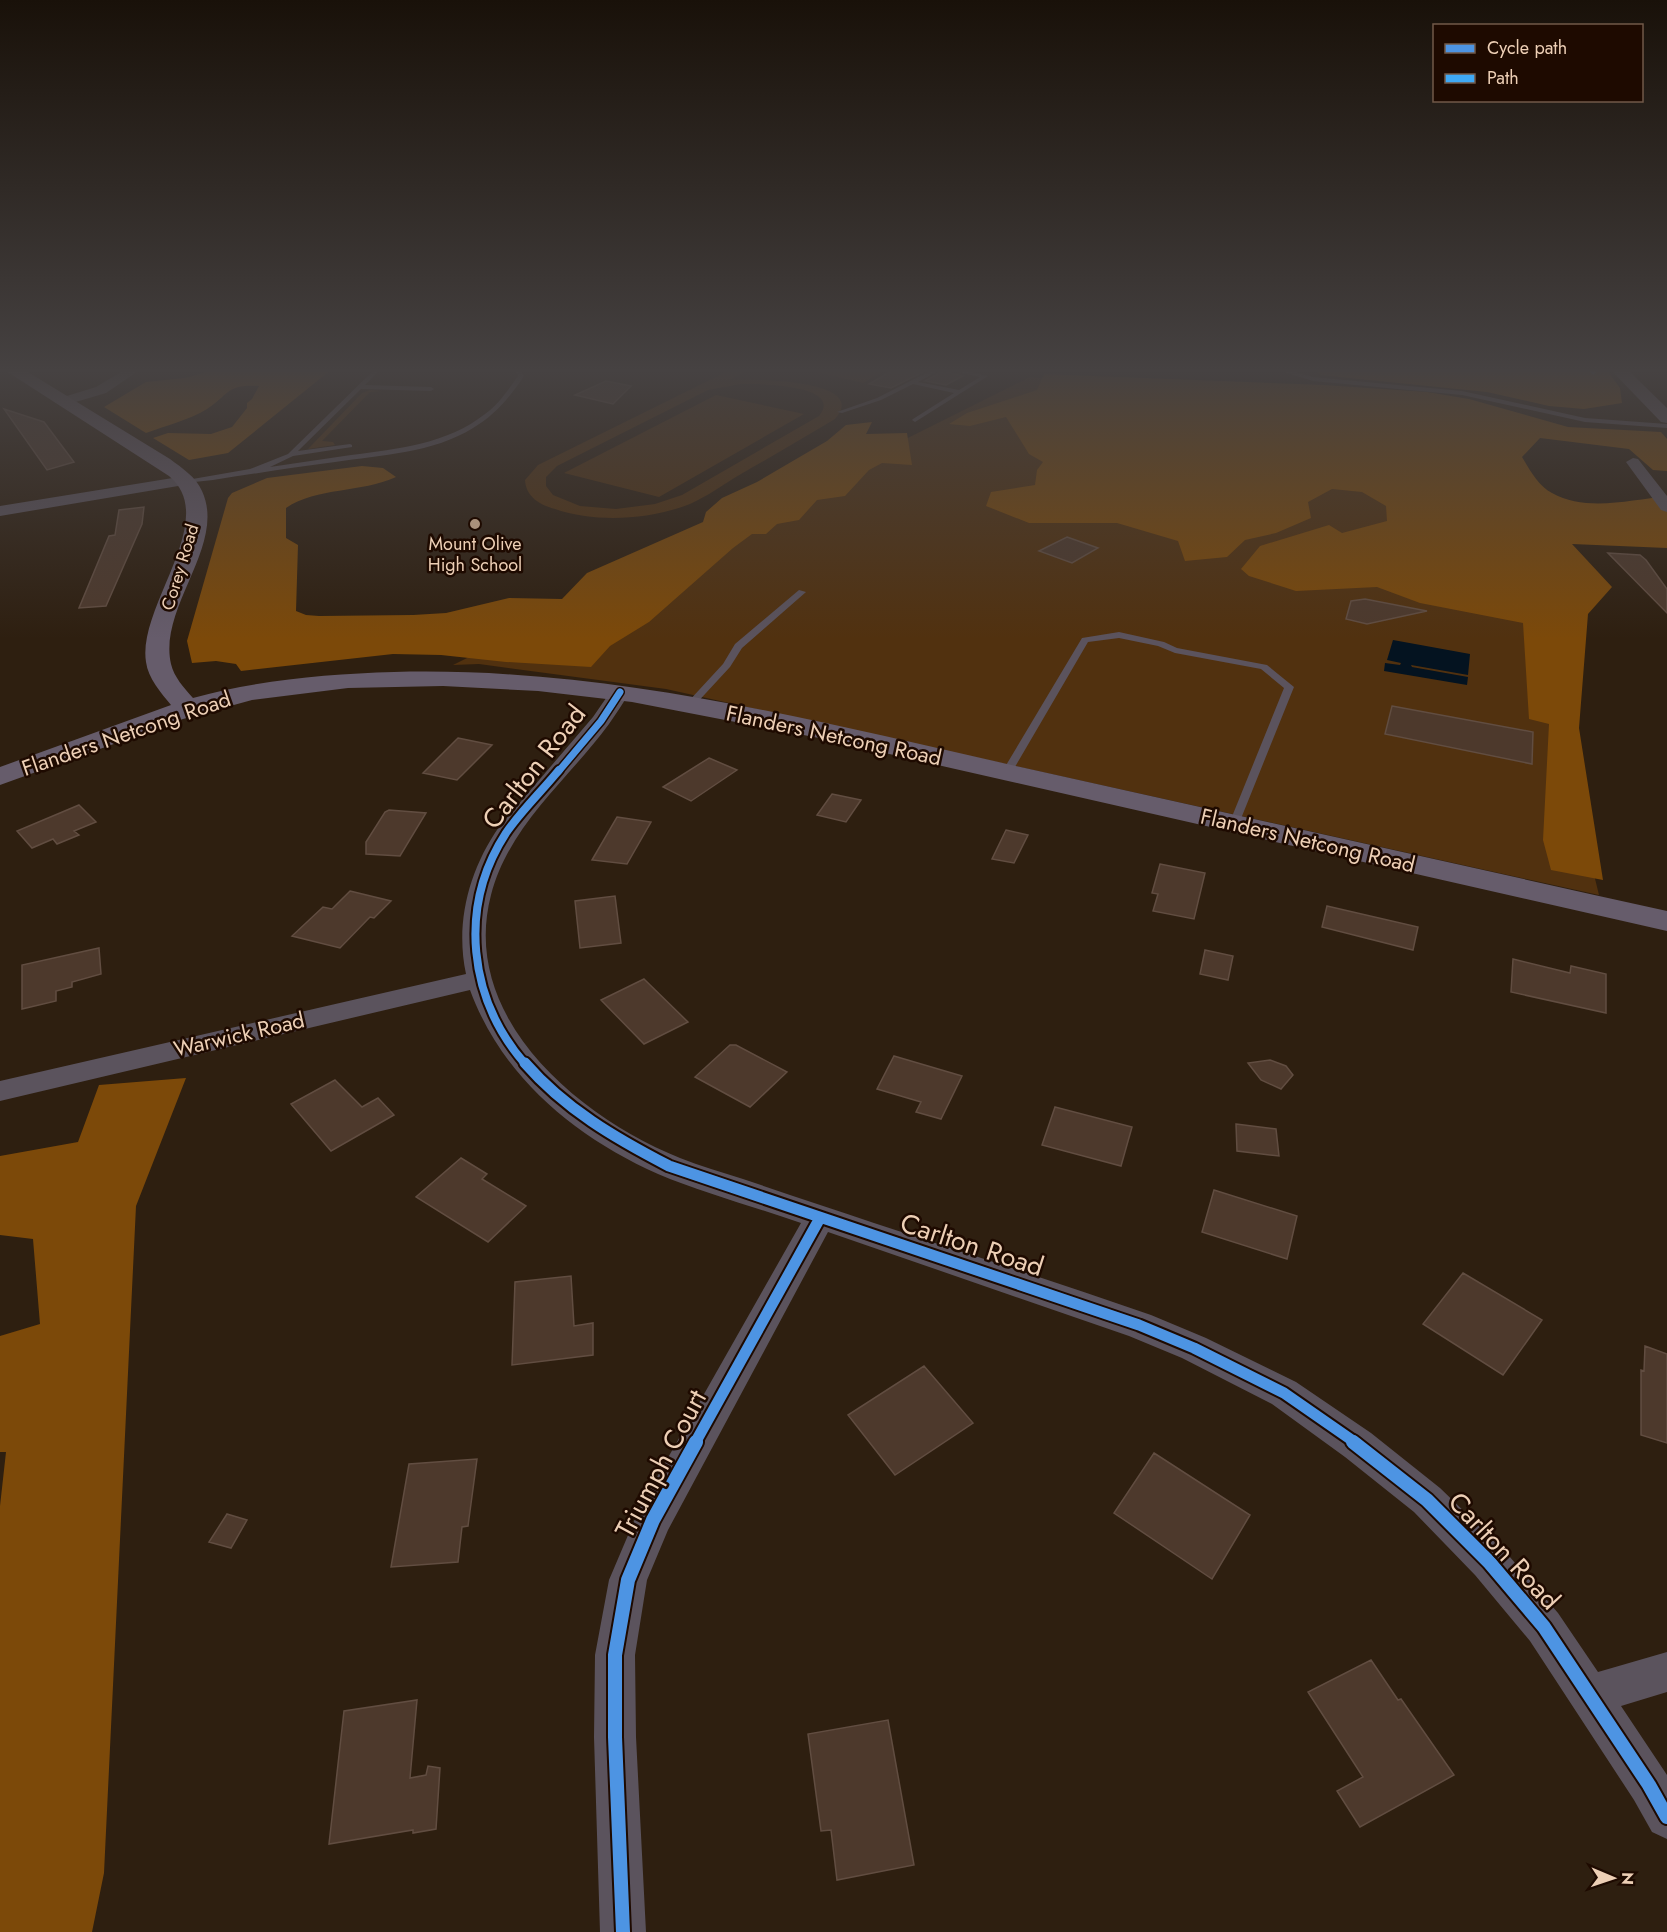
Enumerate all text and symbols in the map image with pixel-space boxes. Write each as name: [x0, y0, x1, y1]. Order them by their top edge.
legend: [1433, 24, 1643, 102]
text: Cycle path: [1487, 35, 1567, 61]
text: Path: [1487, 65, 1519, 91]
marker: Mount Olive High School: [468, 517, 482, 531]
street label: Corey Road: [155, 521, 205, 613]
place label: Mount Olive High School: [428, 531, 522, 578]
street label: Flanders Netcong Road: [17, 682, 235, 784]
street label: Carlton Road: [472, 696, 595, 837]
street label: Flanders Netcong Road: [723, 697, 945, 773]
street label: Flanders Netcong Road: [1198, 800, 1418, 880]
street label: Warwick Road: [170, 1003, 308, 1065]
street label: Carlton Road: [895, 1203, 1049, 1286]
street label: Triumph Court: [605, 1382, 716, 1545]
street label: Carlton Road: [1439, 1483, 1569, 1618]
north arrow: [1583, 1848, 1643, 1908]
text: N: [1616, 1872, 1639, 1885]

